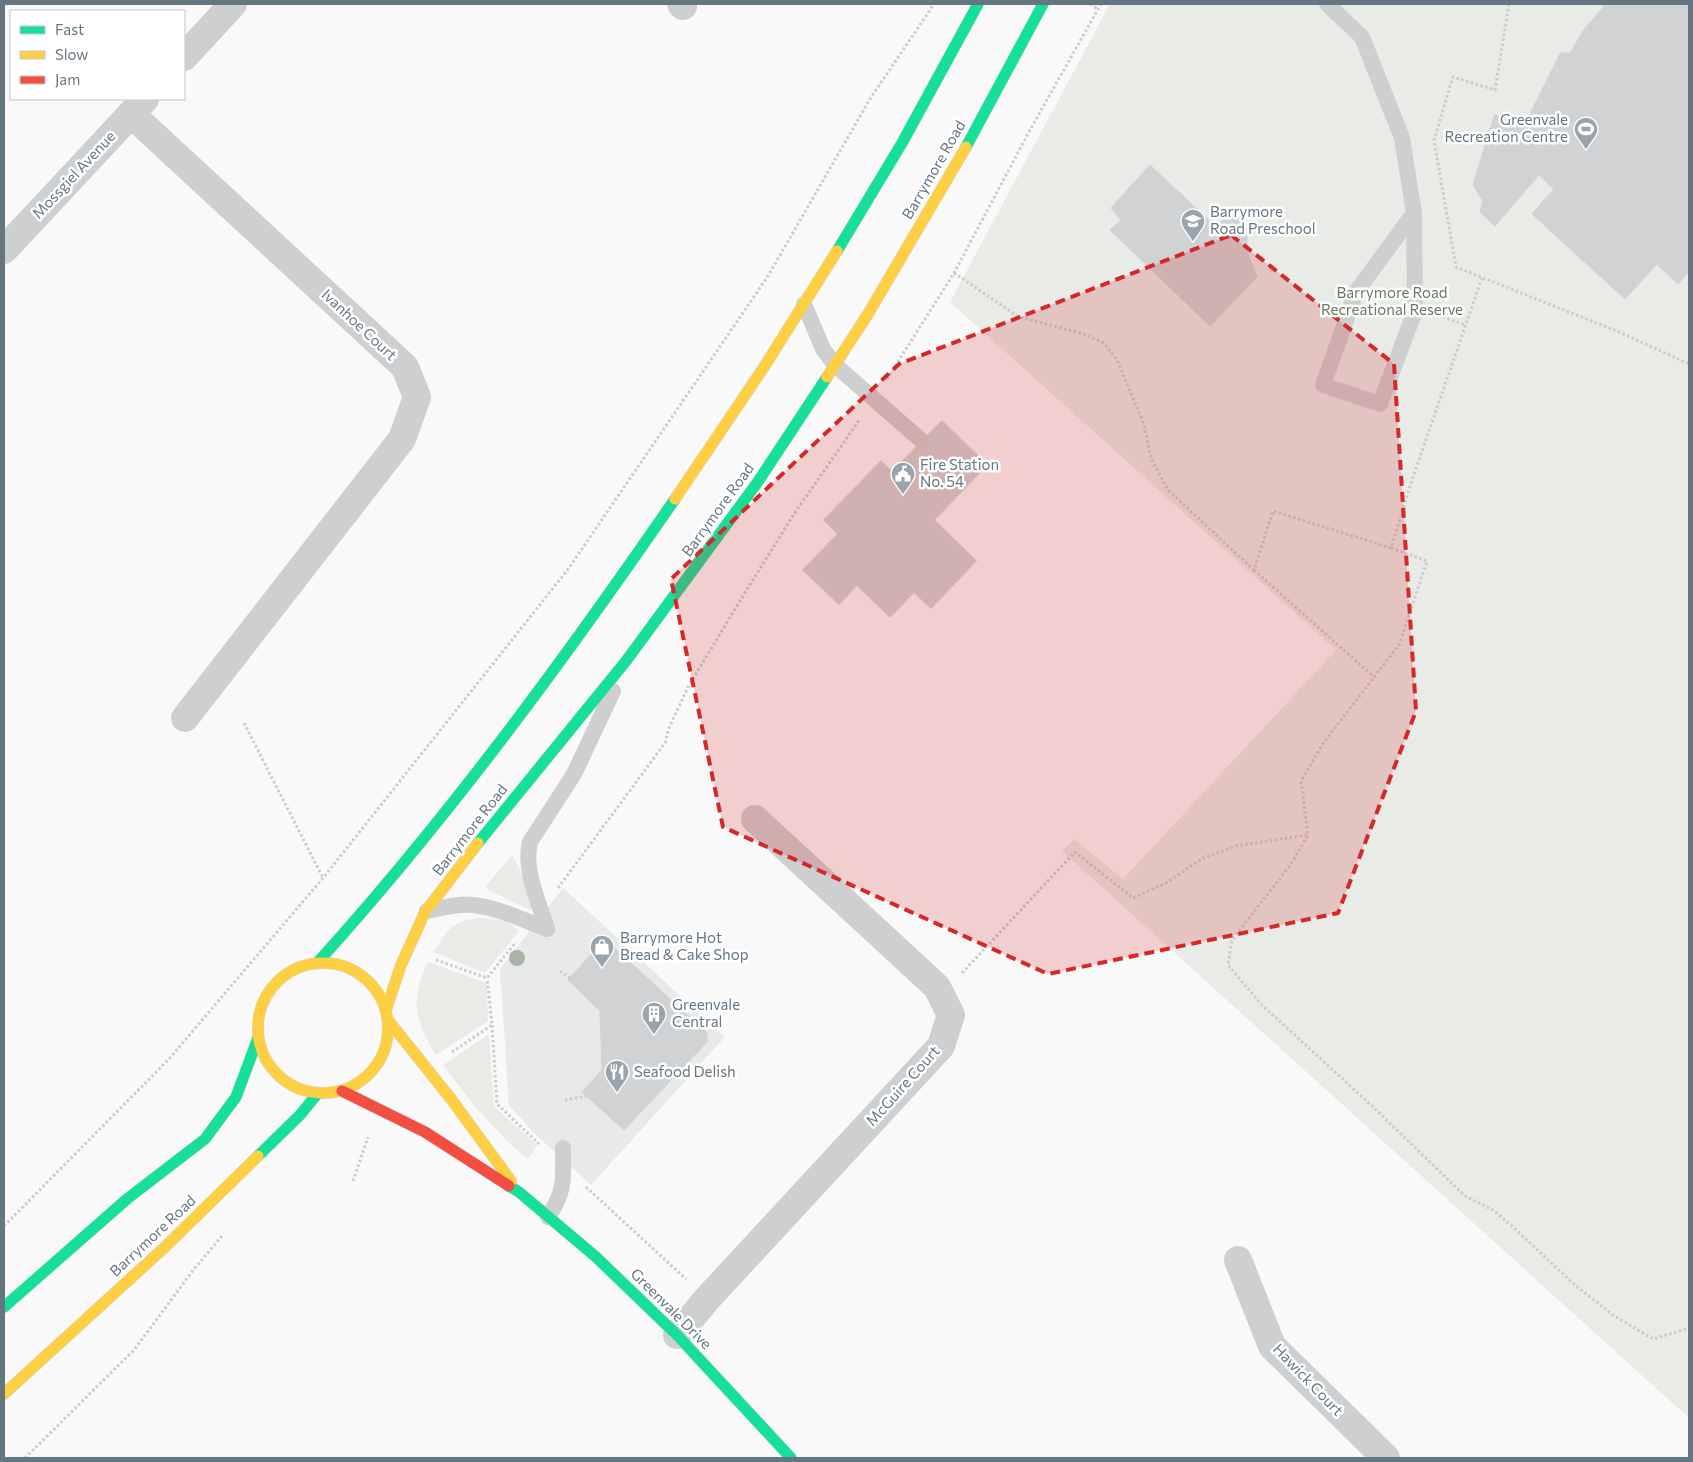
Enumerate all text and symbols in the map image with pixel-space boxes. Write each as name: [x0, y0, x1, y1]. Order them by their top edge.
legend: [10, 10, 185, 100]
text: Fast: [55, 20, 84, 38]
text: Slow: [55, 45, 88, 63]
text: Jam: [55, 70, 80, 88]
place label: Greenvale Recreation Centre: [1445, 110, 1568, 145]
sports icon: Greenvale Recreation Centre: [1573, 116, 1599, 150]
street label: Barrymore Road: [898, 117, 969, 222]
street label: Mossgiel Avenue: [28, 127, 119, 222]
place label: Barrymore Road Preschool: [1210, 202, 1316, 237]
school or university icon: Barrymore Road Preschool: [1180, 208, 1206, 242]
park label: Barrymore Road Recreational Reserve: [1321, 283, 1463, 318]
street label: Ivanhoe Court: [318, 285, 401, 364]
place label: Fire Station No. 54: [920, 455, 999, 490]
street label: Barrymore Road: [677, 459, 757, 560]
public building icon: Fire Station No. 54: [890, 461, 916, 495]
street label: Barrymore Road: [428, 780, 510, 879]
place label: Barrymore Hot Bread & Cake Shop: [620, 928, 749, 963]
shop icon: Barrymore Hot Bread & Cake Shop: [589, 934, 615, 968]
place label: Greenvale Central: [672, 995, 740, 1030]
building icon: Greenvale Central: [641, 1001, 667, 1035]
street label: McGuire Court: [862, 1042, 943, 1129]
restaurant icon: Seafood Delish: [604, 1059, 630, 1093]
place label: Seafood Delish: [634, 1062, 736, 1080]
street label: Barrymore Road: [106, 1191, 199, 1280]
street label: Greenvale Drive: [627, 1264, 716, 1353]
street label: Hawick Court: [1270, 1340, 1347, 1419]

